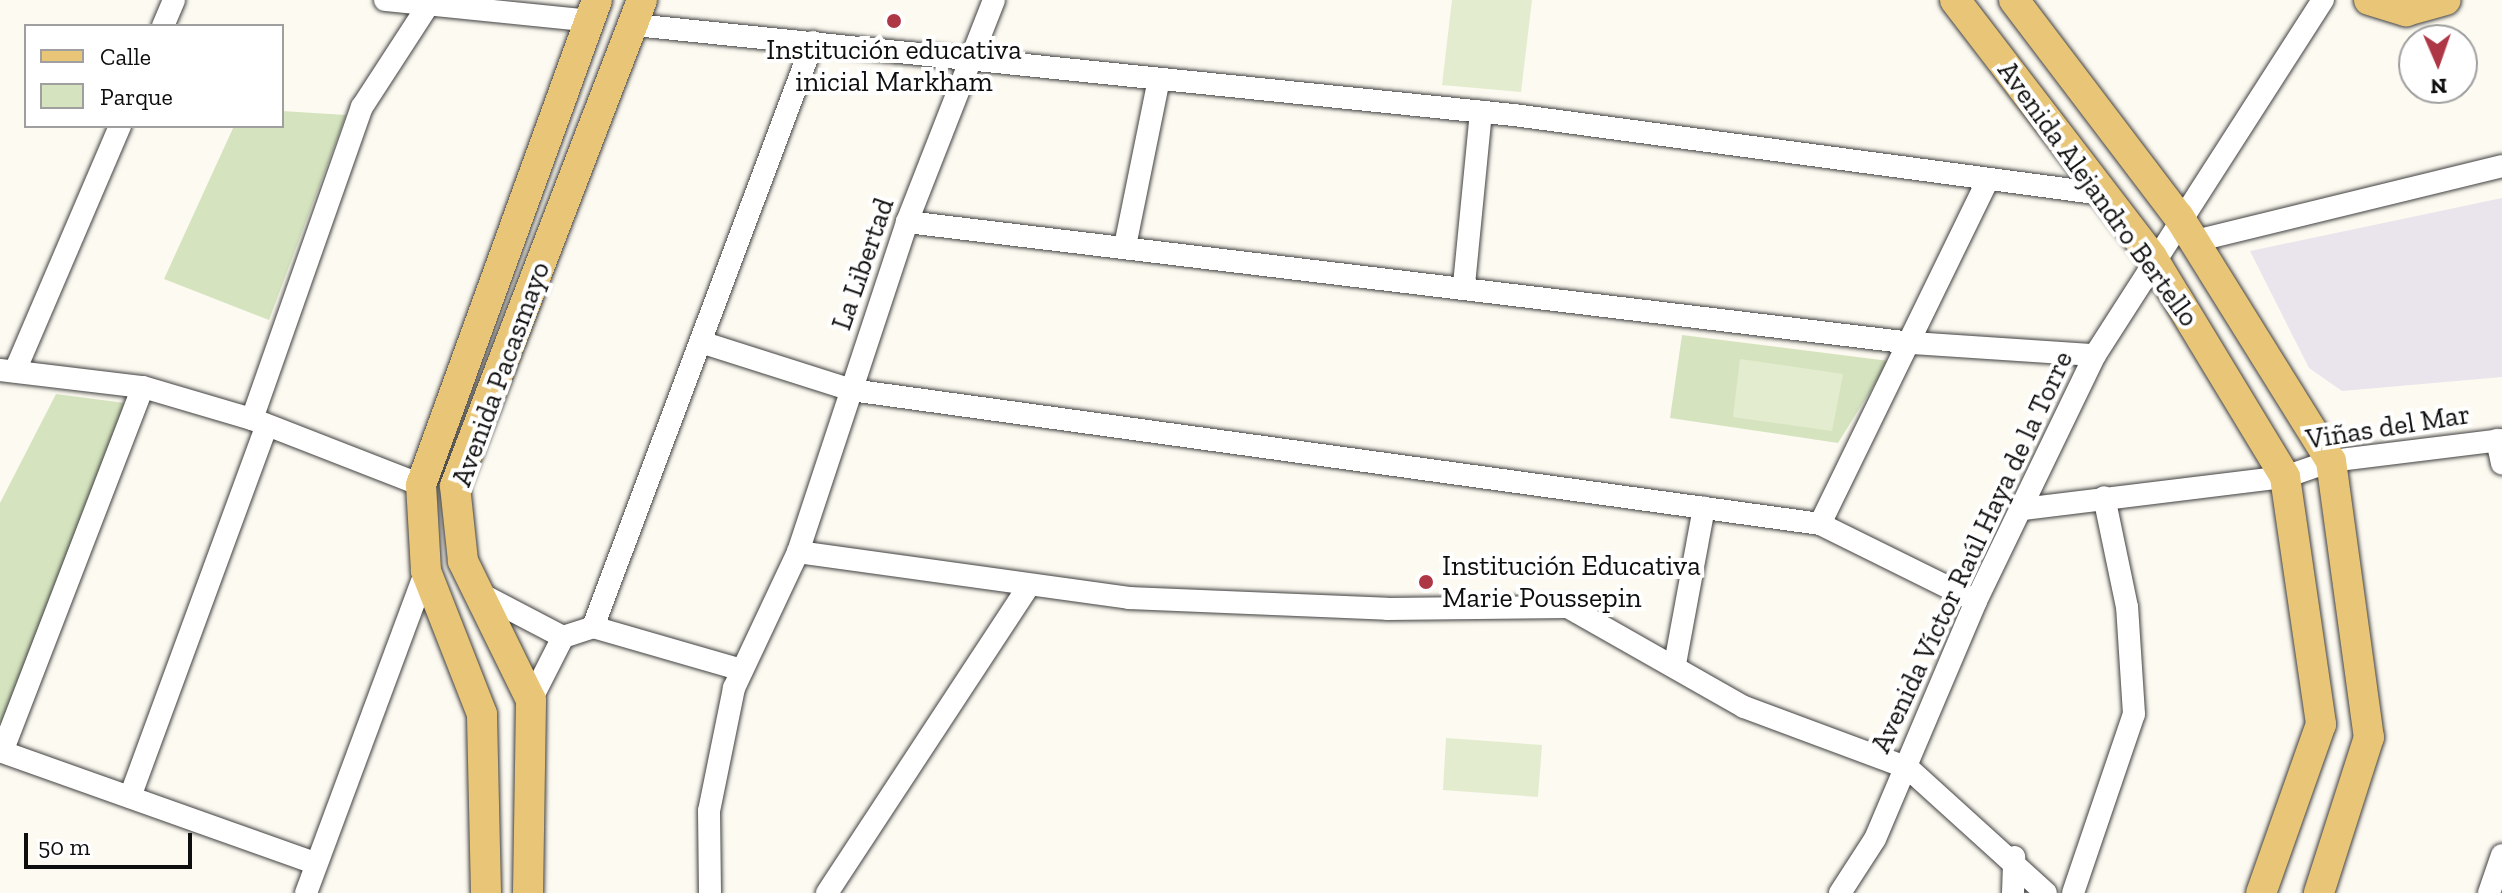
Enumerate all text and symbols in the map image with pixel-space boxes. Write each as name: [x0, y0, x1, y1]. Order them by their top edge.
marker: Institución educativa inicial Markham: [885, 12, 903, 30]
legend: [24, 24, 284, 128]
north arrow: [2398, 24, 2478, 104]
place label: Institución educativa inicial Markham: [766, 33, 1022, 99]
text: Calle: [100, 42, 151, 71]
street label: Avenida Alejandro Bertello: [1990, 54, 2206, 334]
text: N: [2430, 73, 2448, 100]
text: Parque: [100, 82, 173, 111]
street label: La Libertad: [825, 194, 901, 334]
street label: Avenida Pacasmayo: [445, 257, 557, 491]
street label: Avenida Víctor Raúl Haya de la Torre: [1864, 345, 2080, 759]
street label: Viñas del Mar: [2304, 397, 2472, 457]
place label: Institución Educativa Marie Poussepin: [1442, 549, 1701, 615]
marker: Institución Educativa Marie Poussepin: [1417, 573, 1435, 591]
scale bar: [28, 817, 196, 867]
text: 50 m: [38, 832, 90, 861]

